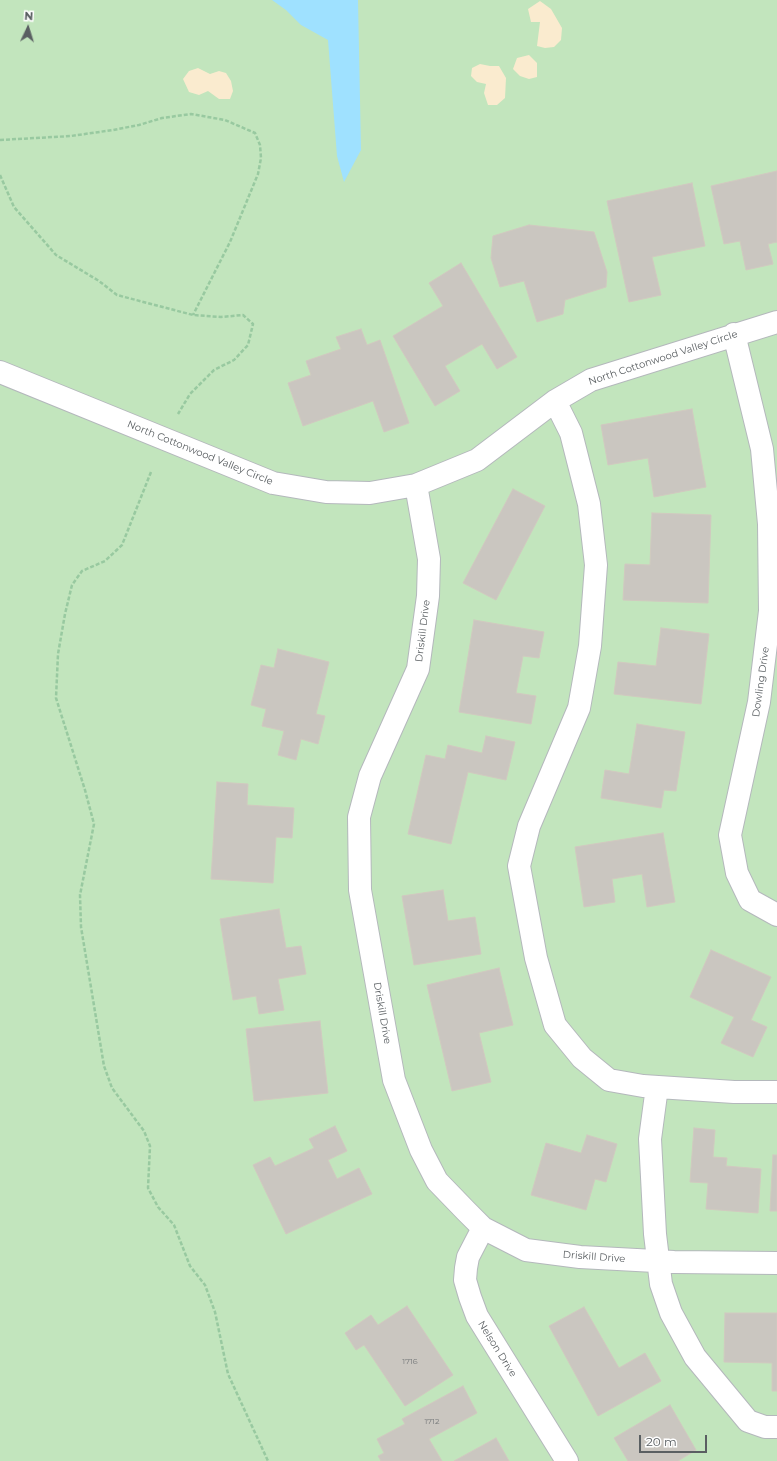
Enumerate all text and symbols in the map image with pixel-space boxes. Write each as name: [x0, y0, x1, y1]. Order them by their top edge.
north arrow: [8, 8, 48, 48]
text: N: [24, 9, 34, 23]
street label: North Cottonwood Valley Circle: [587, 328, 739, 388]
street label: North Cottonwood Valley Circle: [125, 418, 275, 488]
street label: Driskill Drive: [413, 599, 433, 663]
street label: Dowling Drive: [750, 646, 772, 718]
street label: Driskill Drive: [371, 981, 393, 1045]
street label: Driskill Drive: [562, 1249, 626, 1265]
street label: Nelson Drive: [475, 1319, 519, 1379]
house number: 1716: [402, 1357, 418, 1367]
house number: 1712: [424, 1417, 440, 1427]
scale bar: [641, 1427, 709, 1453]
text: 20 m: [646, 1434, 677, 1449]

